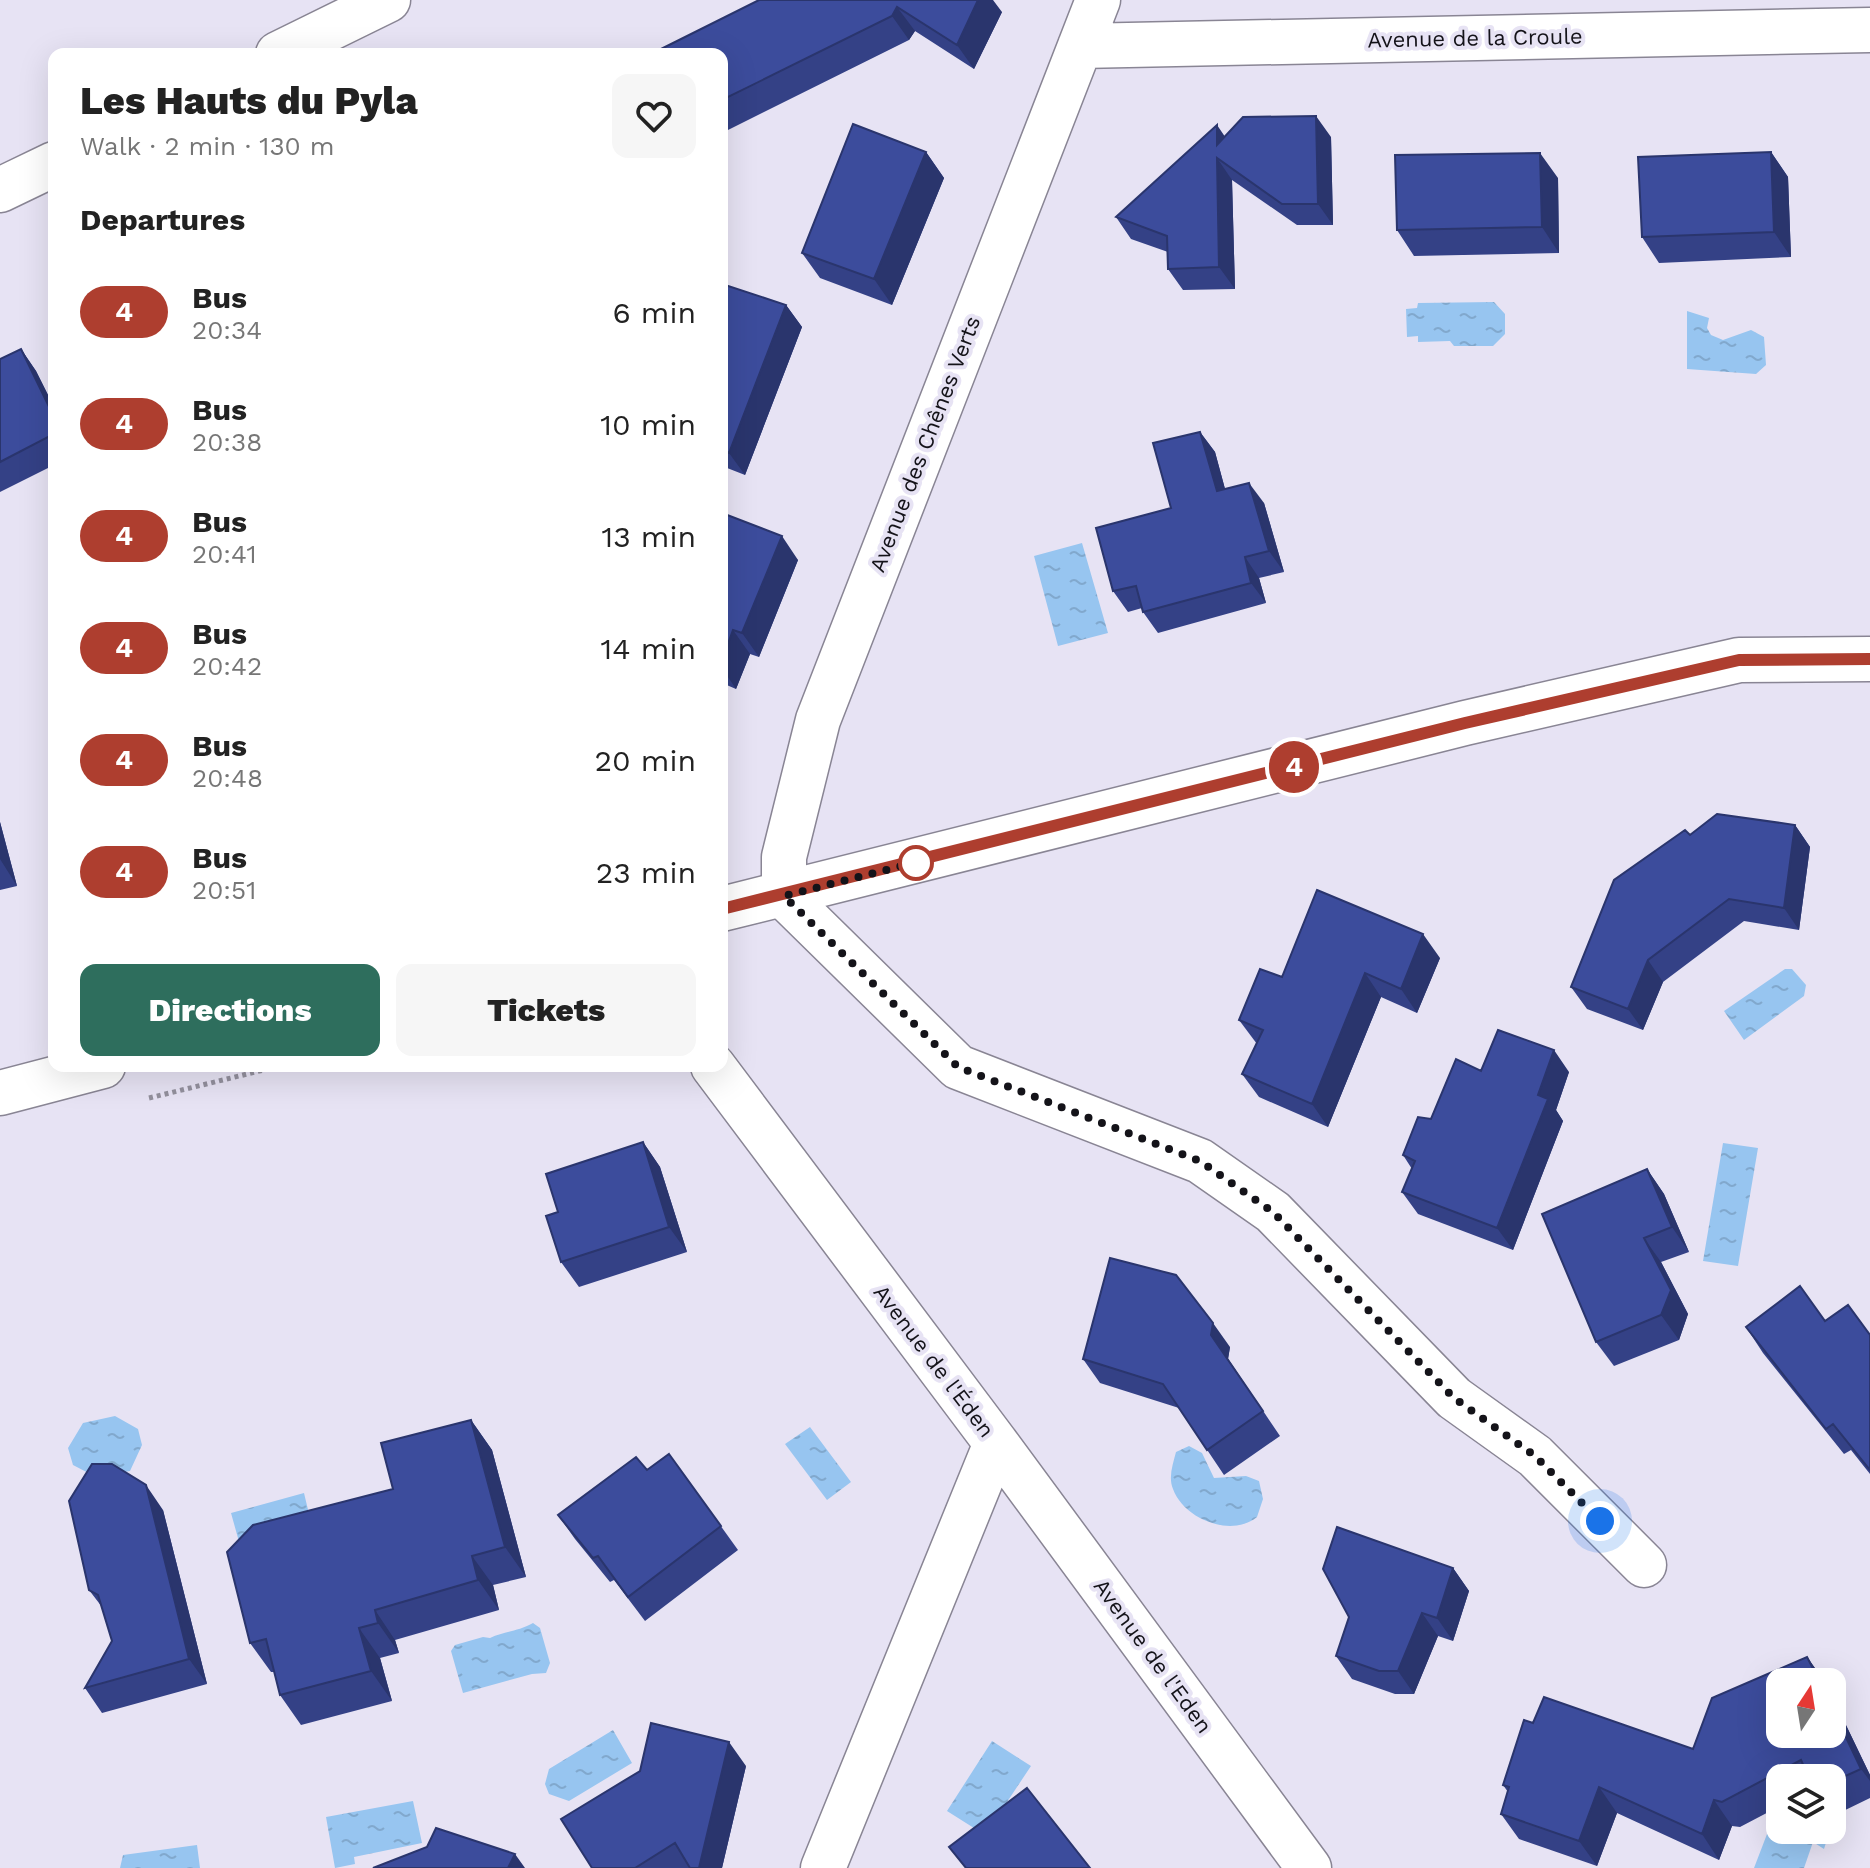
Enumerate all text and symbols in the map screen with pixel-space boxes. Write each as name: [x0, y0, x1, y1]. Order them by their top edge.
street label: Avenue de la Croule: [1367, 24, 1583, 52]
button: heart: [612, 74, 696, 158]
text: Les Hauts du Pyla: [80, 79, 418, 123]
text: Walk · 2 min · 130 m: [80, 131, 334, 161]
text: Departures: [80, 202, 245, 237]
text: Bus: [192, 280, 247, 315]
text: 4: [115, 295, 133, 328]
text: 6 min: [612, 295, 696, 330]
street label: Avenue des Chênes Verts: [865, 313, 985, 575]
text: 20:34: [192, 315, 262, 345]
text: Bus: [192, 392, 247, 427]
text: 4: [115, 407, 133, 440]
text: 10 min: [600, 407, 696, 442]
text: 20:38: [192, 427, 262, 457]
text: Bus: [192, 504, 247, 539]
text: 4: [115, 519, 133, 552]
text: 13 min: [601, 519, 696, 554]
text: 20:41: [192, 539, 257, 569]
text: Bus: [192, 616, 247, 651]
text: 4: [115, 631, 133, 664]
text: 14 min: [601, 631, 696, 666]
text: 20:42: [192, 651, 262, 681]
text: Bus: [192, 728, 247, 763]
line badge: 4: [1268, 741, 1320, 793]
text: 4: [115, 743, 133, 776]
text: 20 min: [594, 743, 696, 778]
text: 4: [1285, 750, 1303, 783]
text: 20:48: [192, 763, 263, 793]
text: Bus: [192, 840, 247, 875]
unlabelled marker: [899, 846, 933, 880]
text: 4: [115, 855, 133, 888]
text: 23 min: [596, 855, 696, 890]
text: 20:51: [192, 875, 256, 905]
button: Directions: [80, 964, 380, 1056]
button: Tickets: [396, 964, 696, 1056]
street label: Avenue de l'Éden: [869, 1280, 999, 1442]
your location: [1580, 1501, 1620, 1541]
street label: Avenue de l'Eden: [1089, 1574, 1217, 1738]
north arrow: [1766, 1668, 1846, 1748]
map controls: [1766, 1668, 1846, 1844]
button: layers: [1766, 1764, 1846, 1844]

